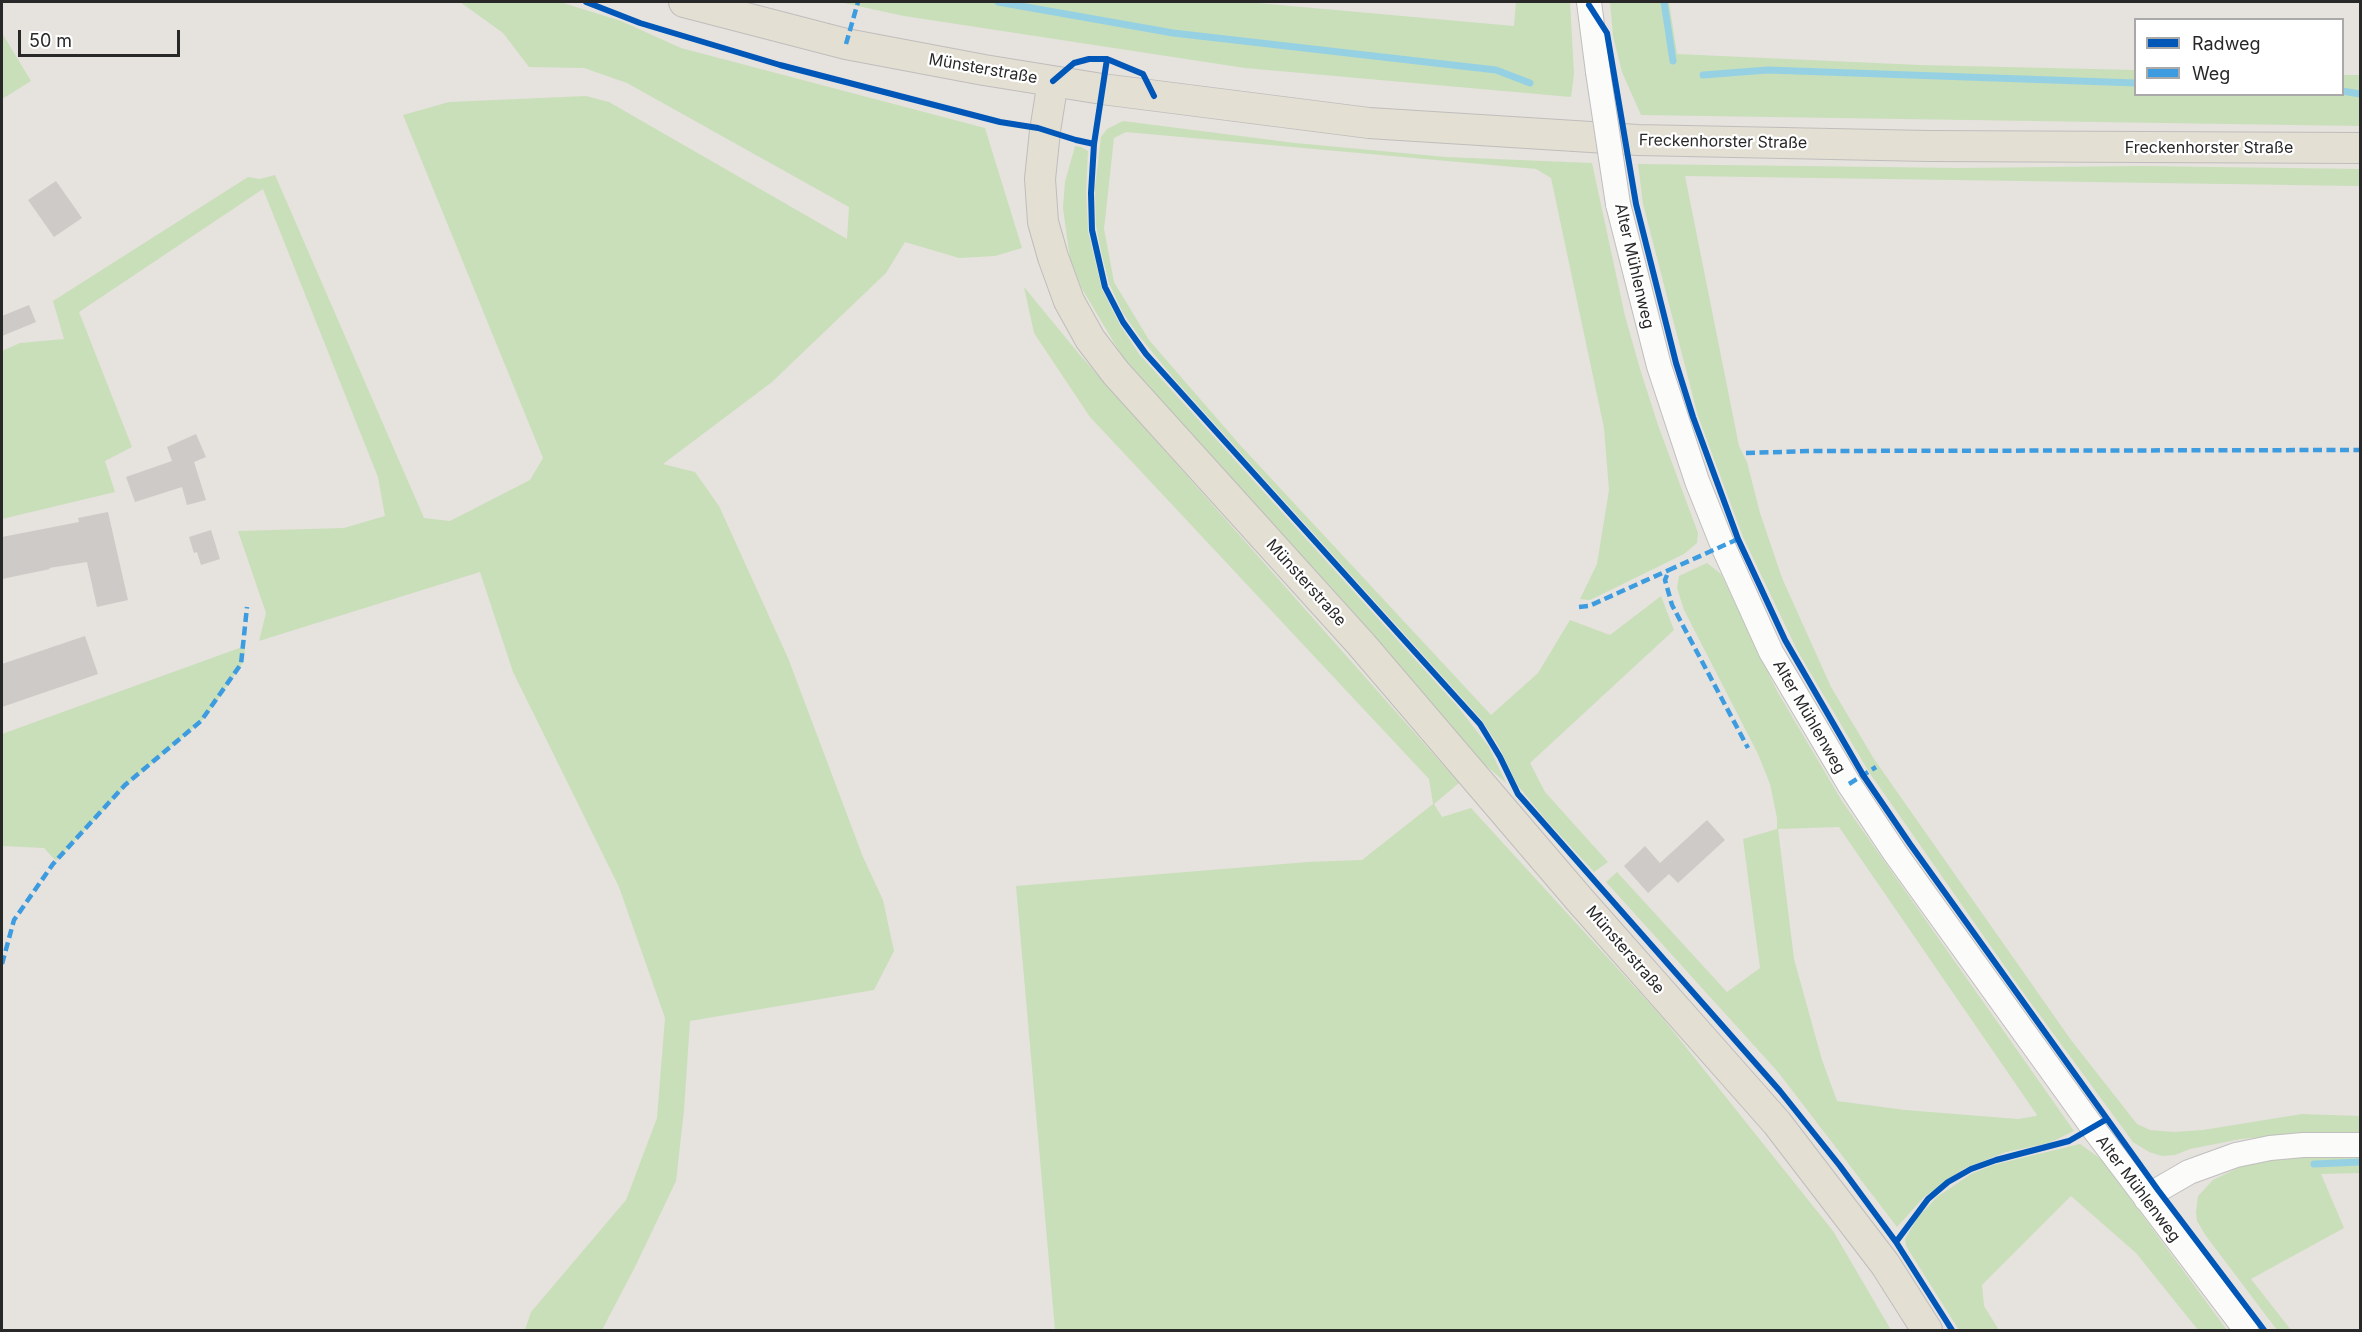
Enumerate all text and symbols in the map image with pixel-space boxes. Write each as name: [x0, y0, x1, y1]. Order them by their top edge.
scale bar: [21, 18, 183, 56]
legend: [2134, 18, 2344, 96]
text: 50 m: [29, 30, 72, 51]
text: Radweg: [2192, 33, 2261, 54]
street label: Münsterstraße: [927, 50, 1039, 88]
text: Weg: [2192, 63, 2230, 84]
street label: Freckenhorster Straße: [1639, 131, 1807, 153]
street label: Freckenhorster Straße: [2125, 138, 2293, 158]
street label: Alter Mühlenweg: [1610, 201, 1658, 331]
street label: Münsterstraße: [1262, 536, 1350, 630]
street label: Alter Mühlenweg: [1769, 657, 1849, 777]
street label: Münsterstraße: [1582, 902, 1668, 998]
street label: Alter Mühlenweg: [2092, 1132, 2184, 1246]

